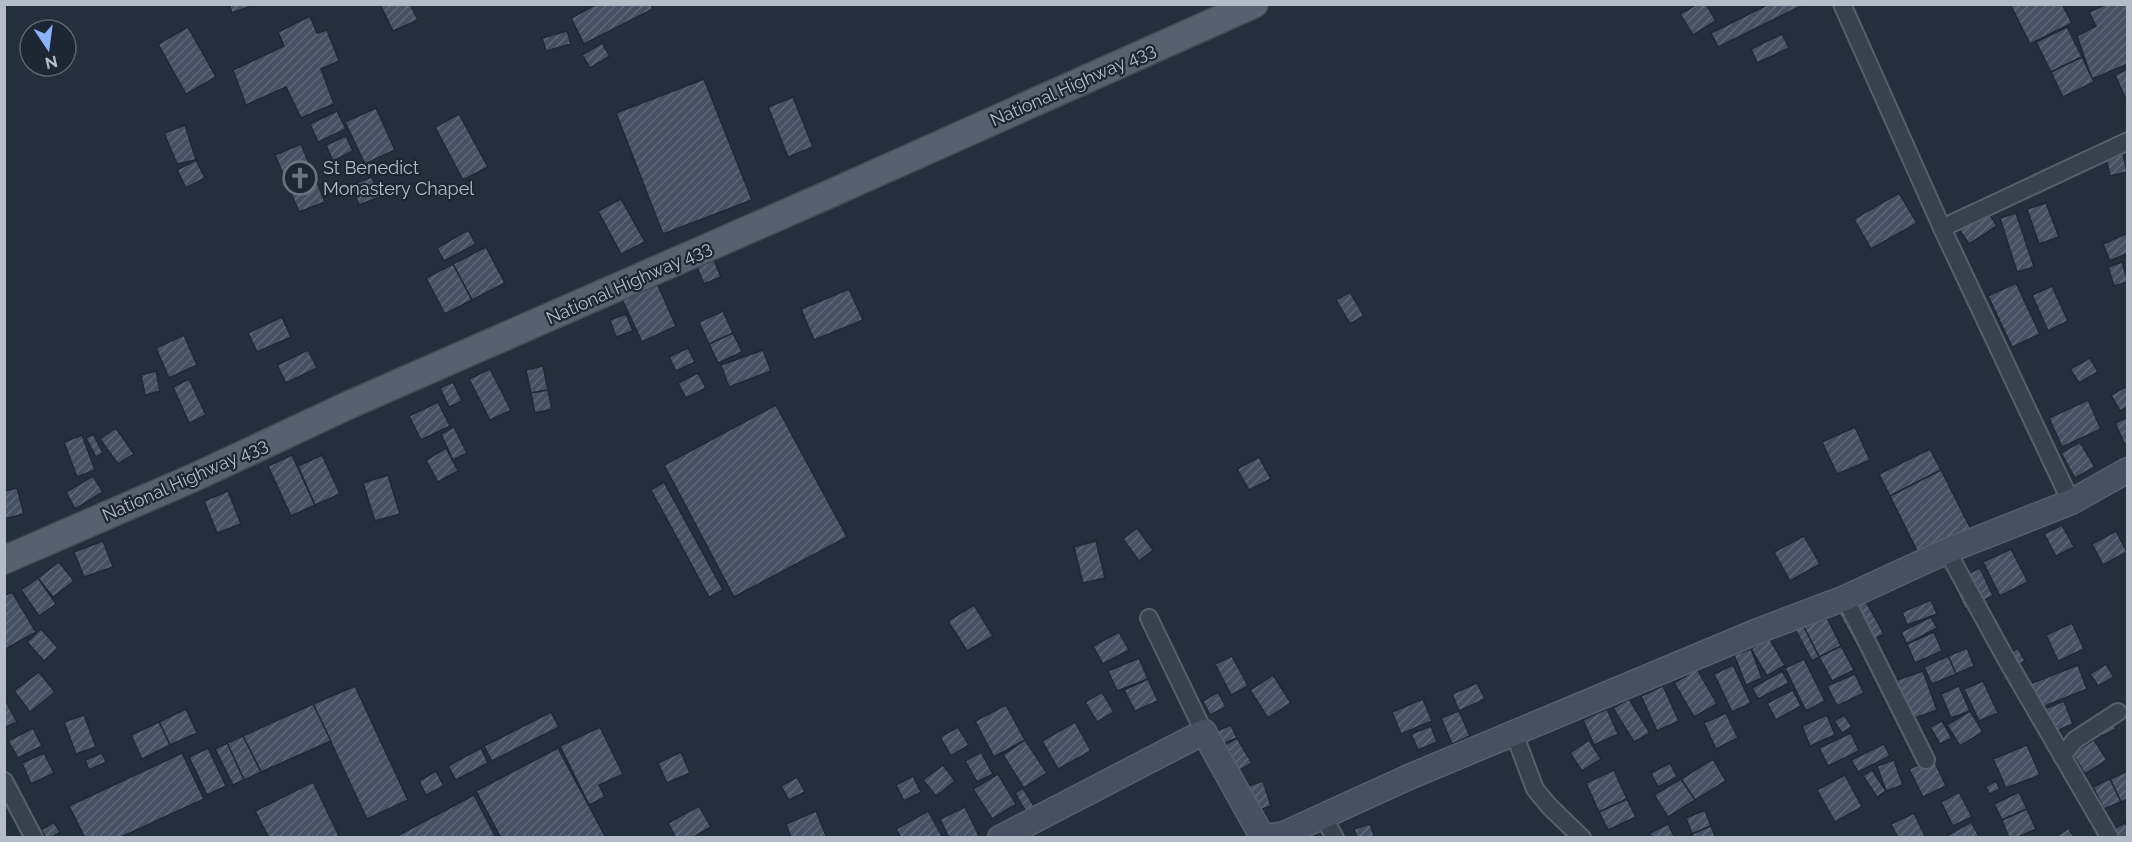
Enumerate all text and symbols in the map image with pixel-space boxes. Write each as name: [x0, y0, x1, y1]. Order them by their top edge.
north arrow: [18, 18, 78, 78]
street label: National Highway 433: [987, 39, 1159, 131]
text: N: [43, 51, 59, 73]
place label: St Benedict Monastery Chapel: [323, 157, 474, 199]
church icon: St Benedict Monastery Chapel: [282, 160, 318, 196]
street label: National Highway 433: [543, 237, 715, 329]
street label: National Highway 433: [99, 434, 271, 526]

